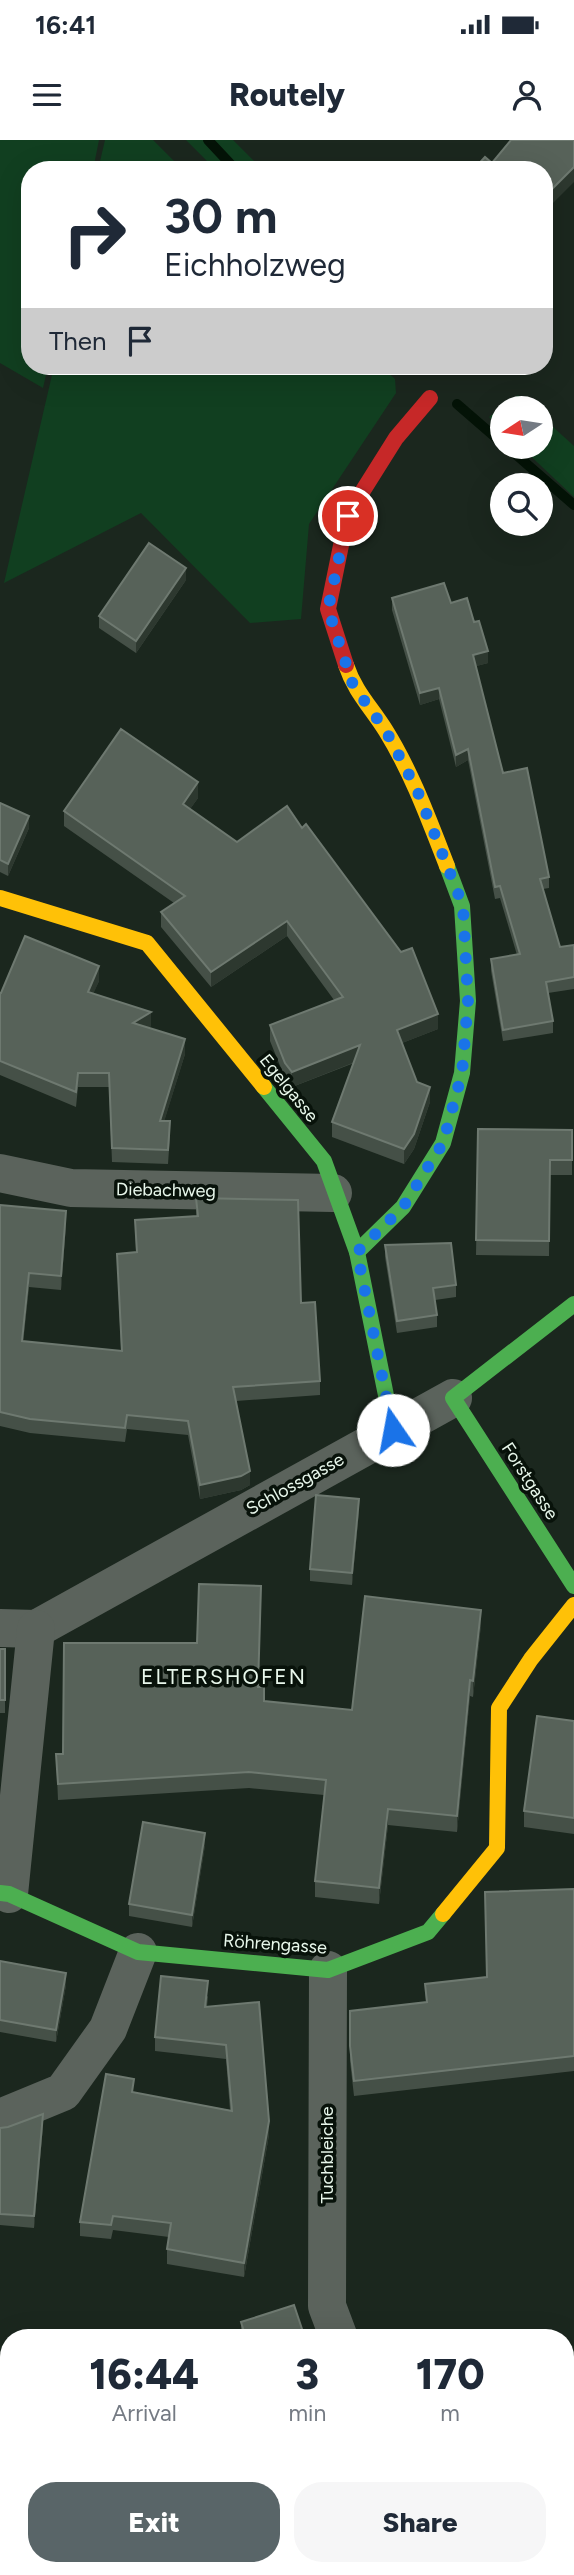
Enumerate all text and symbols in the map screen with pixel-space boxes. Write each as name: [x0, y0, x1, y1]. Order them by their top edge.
text: 16:41: [35, 9, 96, 41]
icon: menu: [28, 76, 66, 114]
text: Routely: [229, 76, 345, 114]
icon: person: [508, 76, 546, 114]
text: 30 m: [164, 186, 277, 245]
icon: right: [49, 189, 140, 280]
text: Eichholzweg: [164, 246, 346, 284]
icon: arrive: [121, 322, 159, 360]
text: Then: [49, 325, 107, 357]
north arrow: [490, 396, 553, 458]
map controls: [490, 396, 553, 536]
button: search: [490, 473, 553, 536]
pin: [318, 486, 378, 546]
icon: arrive: [329, 497, 367, 535]
street label: Egelgasse: [255, 1049, 323, 1127]
street label: Diebachweg: [116, 1178, 216, 1202]
position arrow: [356, 1393, 430, 1467]
street label: Forstgasse: [497, 1438, 563, 1524]
street label: Schlossgasse: [242, 1448, 348, 1520]
district label: ELTERSHOFEN: [141, 1664, 307, 1689]
street label: Röhrengasse: [222, 1929, 328, 1959]
street label: Tuchbleiche: [316, 2106, 338, 2204]
text: 16:44: [89, 2349, 199, 2400]
text: 3: [296, 2349, 319, 2400]
text: 170: [416, 2349, 485, 2400]
text: Arrival: [112, 2399, 177, 2427]
text: min: [289, 2399, 326, 2427]
text: m: [440, 2399, 460, 2427]
button: Exit: [28, 2482, 280, 2562]
button: Share: [294, 2482, 546, 2562]

